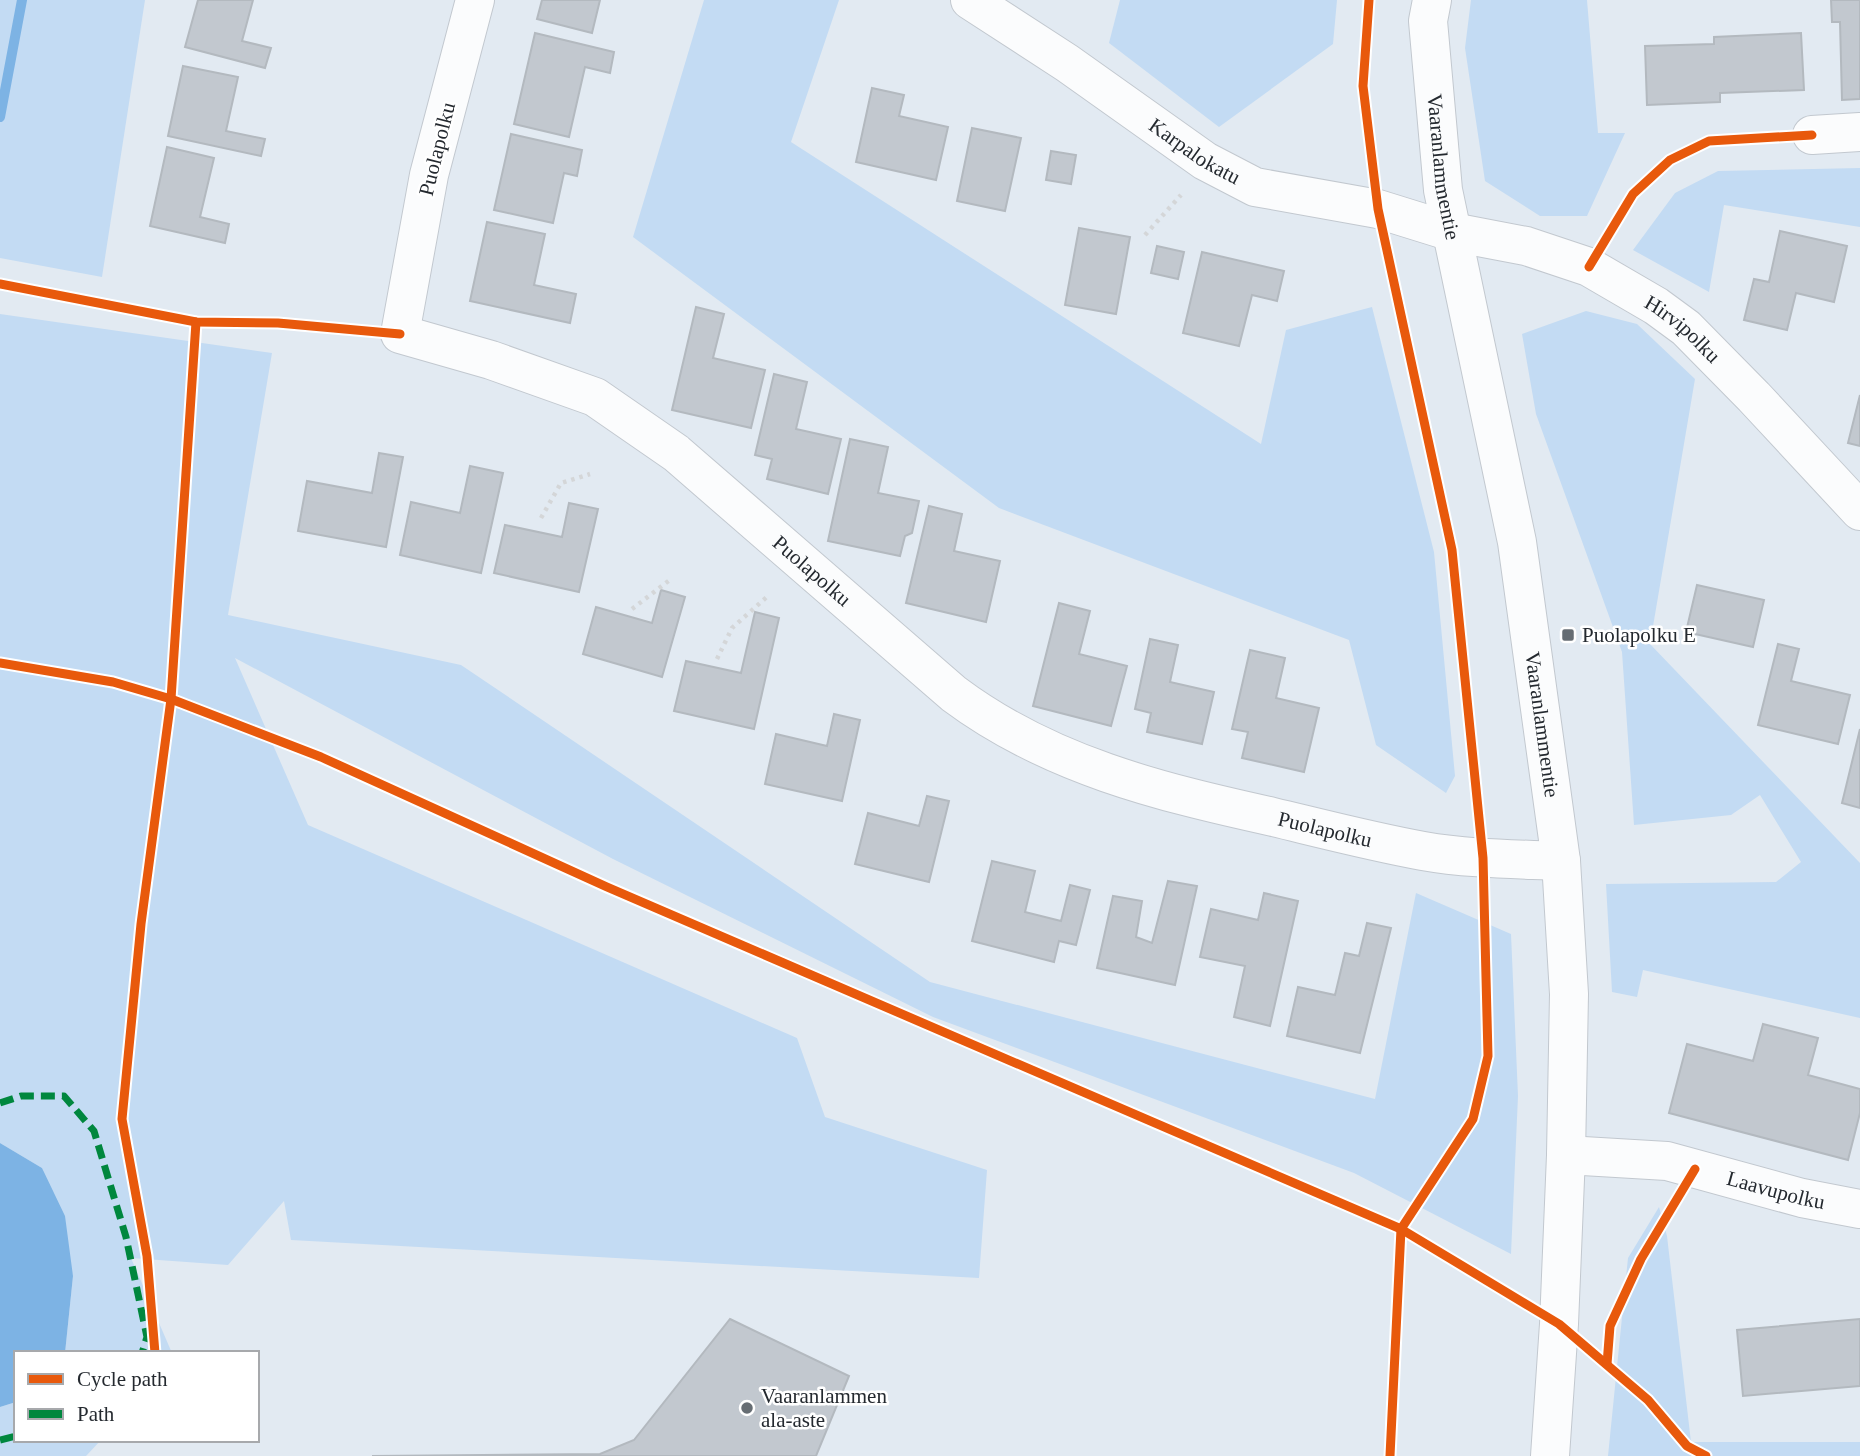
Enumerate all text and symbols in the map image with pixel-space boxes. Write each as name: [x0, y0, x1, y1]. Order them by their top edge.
street label: Vaaranlammentie: [1423, 93, 1465, 242]
street label: Puolapolku: [414, 99, 460, 198]
street label: Karpalokatu: [1144, 113, 1245, 189]
street label: Hirvipolku: [1640, 290, 1726, 368]
street label: Puolapolku: [768, 530, 856, 612]
place label: Puolapolku E: [1582, 623, 1696, 647]
marker: Puolapolku E: [1560, 627, 1576, 643]
street label: Vaaranlammentie: [1520, 650, 1564, 799]
street label: Puolapolku: [1276, 807, 1375, 852]
street label: Laavupolku: [1724, 1166, 1827, 1214]
legend: [14, 1351, 259, 1442]
text: Cycle path: [77, 1367, 168, 1391]
place label: Vaaranlammen ala-aste: [761, 1384, 887, 1432]
marker: Vaaranlammen ala-aste: [739, 1400, 755, 1416]
text: Path: [77, 1402, 115, 1426]

